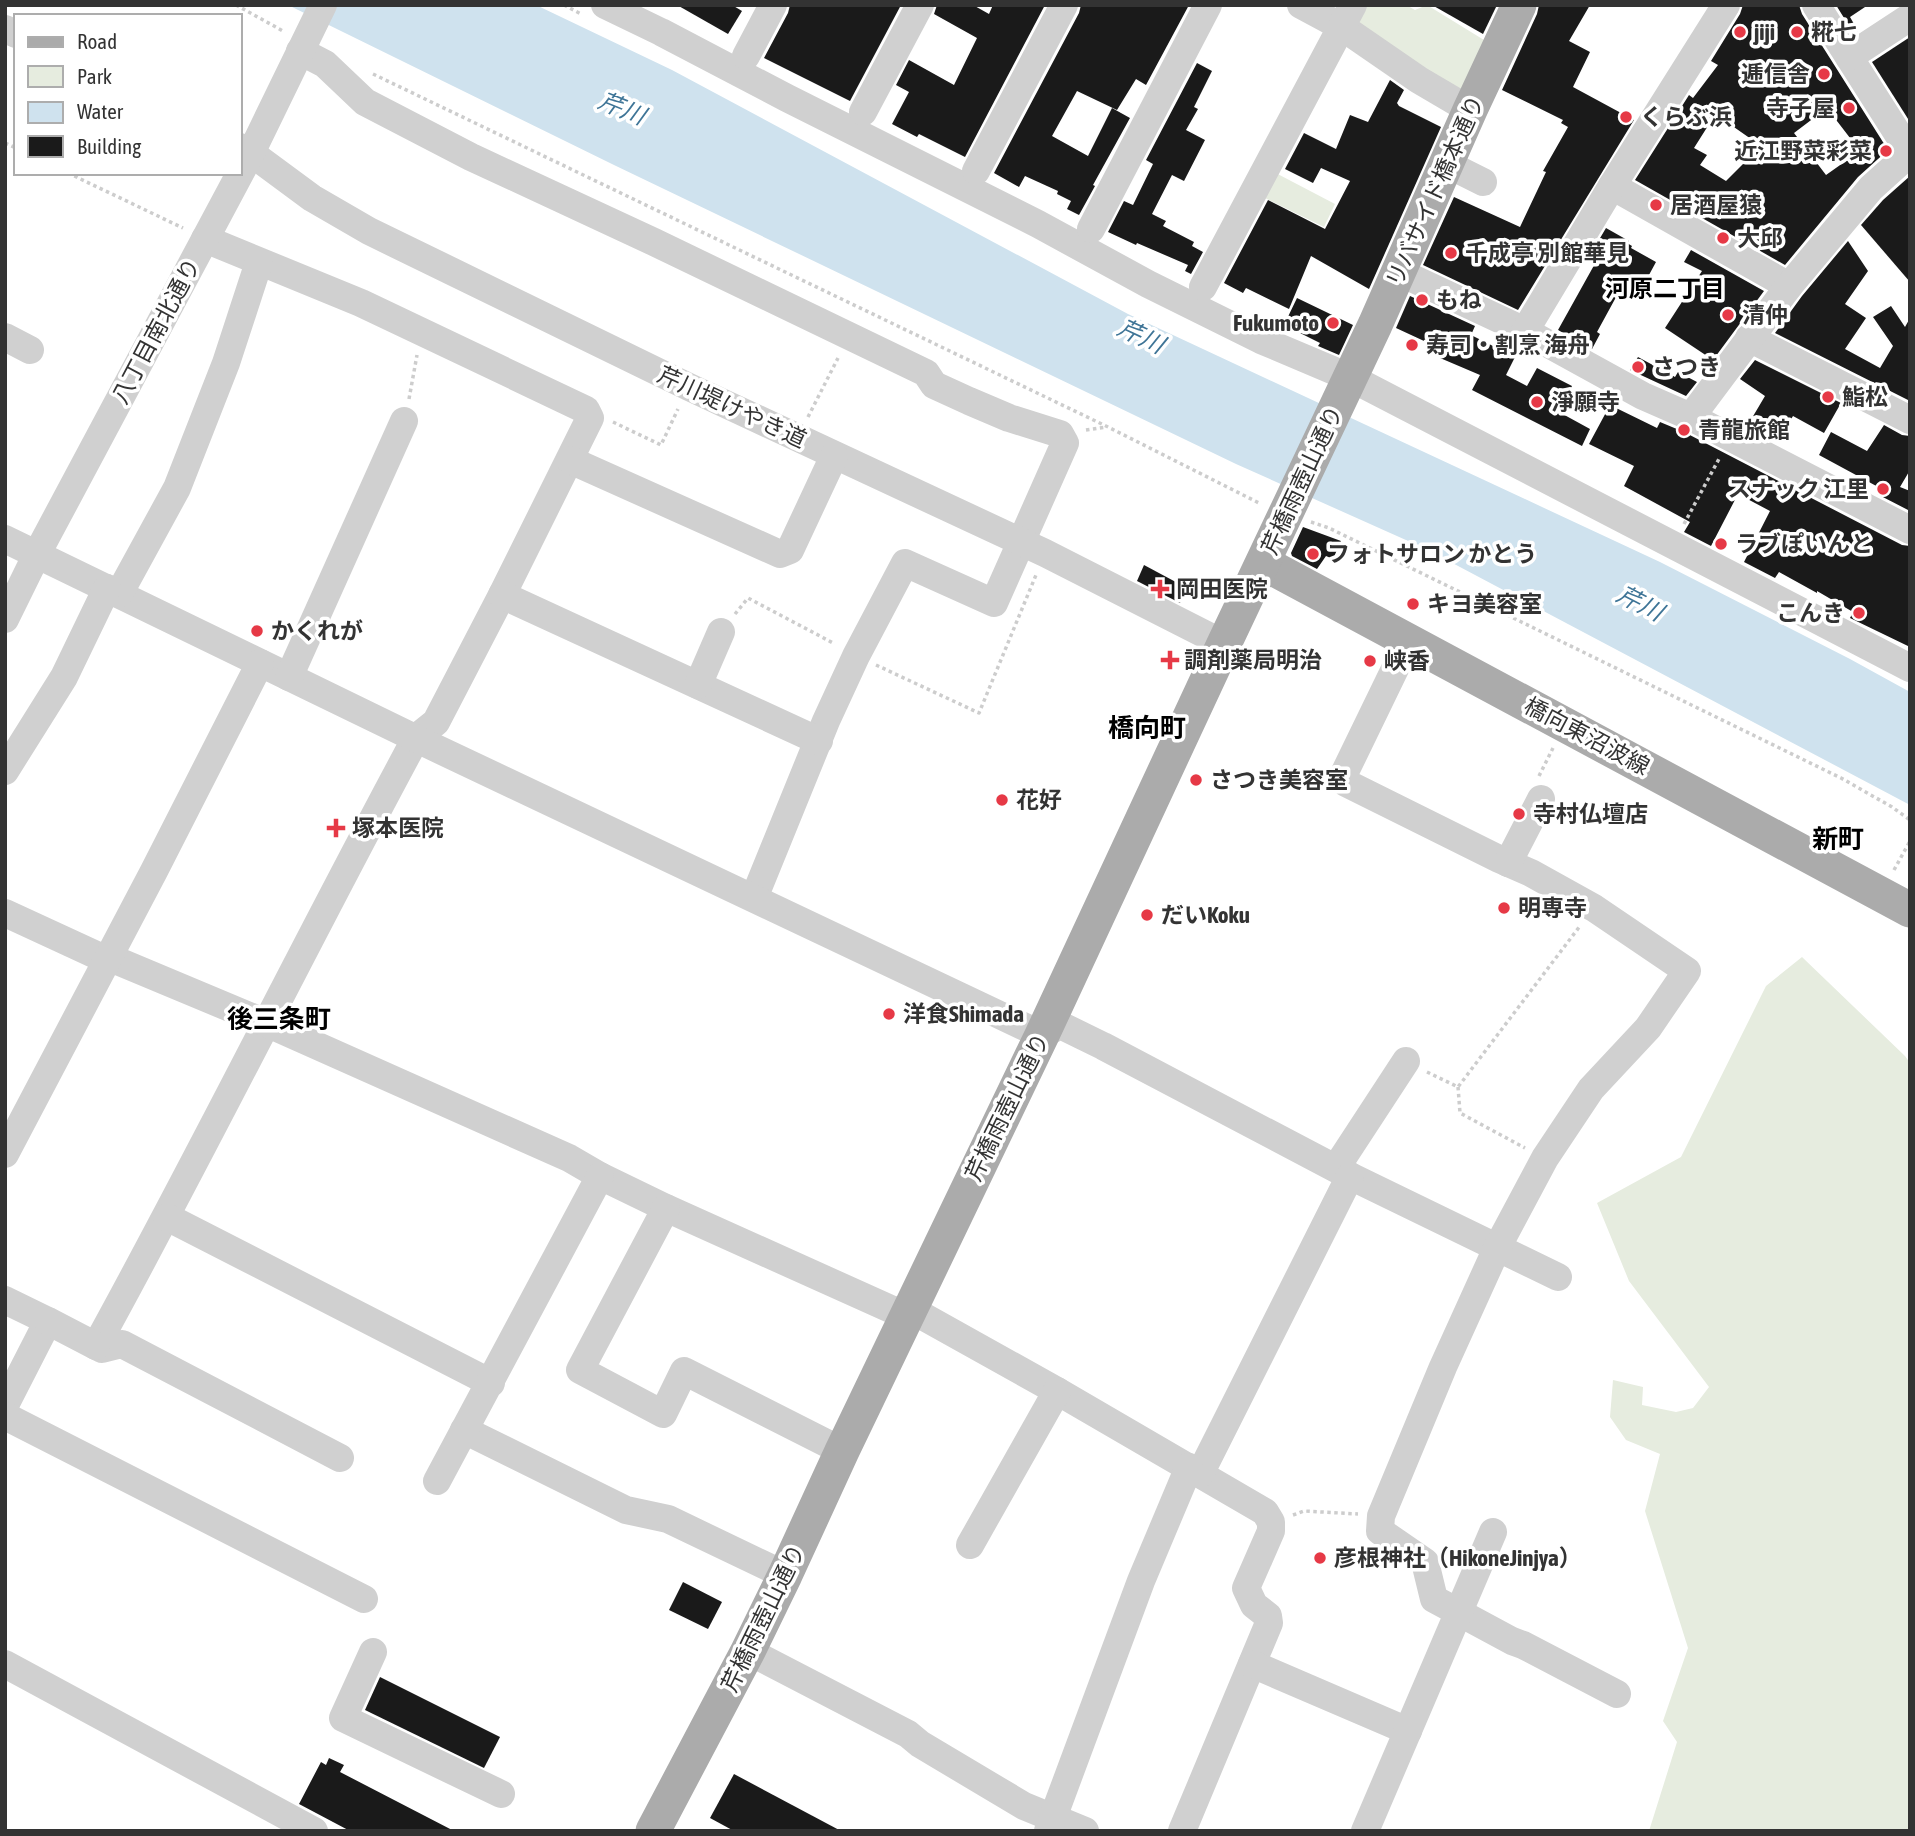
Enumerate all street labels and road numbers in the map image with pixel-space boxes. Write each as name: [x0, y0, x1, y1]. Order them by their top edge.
street label: リバサイド橋本通り: [1381, 91, 1489, 291]
street label: 八丁目南北通り: [107, 254, 205, 408]
street label: 芹川堤けやき道: [654, 361, 810, 453]
street label: 芹橋雨壺山通り: [1256, 402, 1348, 558]
street label: 橋向東沼波線: [1520, 692, 1654, 780]
street label: 芹橋雨壺山通り: [960, 1029, 1054, 1185]
street label: 芹橋雨壺山通り: [716, 1540, 810, 1696]

